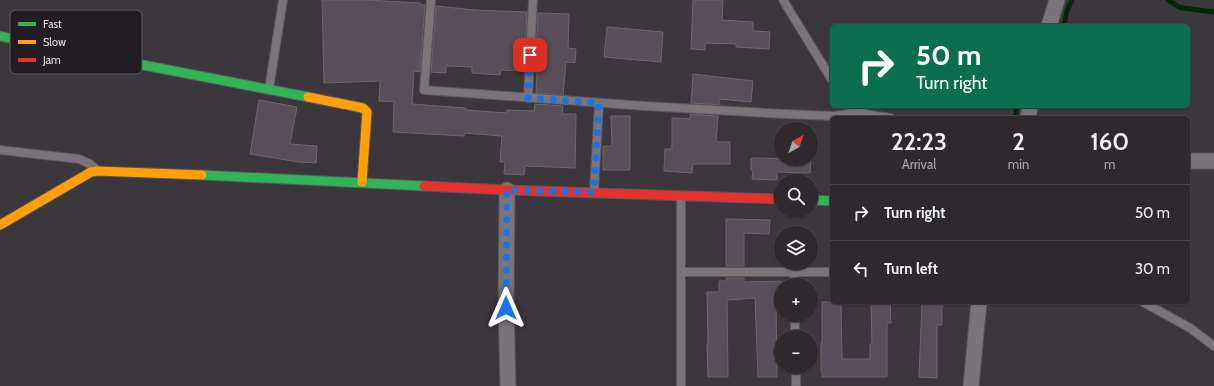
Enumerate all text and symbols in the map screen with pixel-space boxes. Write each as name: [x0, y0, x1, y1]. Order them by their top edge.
legend: [10, 10, 142, 74]
text: Fast: [43, 17, 62, 31]
text: Slow: [43, 35, 66, 49]
pin: [513, 38, 547, 72]
text: 50 m: [916, 38, 981, 72]
icon: right: [850, 40, 902, 92]
icon: arrive: [519, 44, 541, 66]
text: Jam: [42, 53, 61, 67]
text: Turn right: [916, 72, 987, 94]
north arrow: [774, 122, 818, 166]
map controls: [774, 122, 818, 374]
text: 22:23: [891, 127, 947, 156]
text: 2: [1012, 127, 1025, 156]
text: 160: [1090, 127, 1129, 156]
text: Arrival: [902, 156, 936, 172]
text: min: [1008, 156, 1029, 172]
text: m: [1104, 156, 1115, 172]
button: search: [774, 174, 818, 218]
icon: right: [850, 202, 872, 224]
text: Turn right: [884, 204, 945, 222]
text: 50 m: [1135, 204, 1170, 222]
button: layers: [774, 226, 818, 270]
icon: left: [850, 258, 872, 280]
text: Turn left: [884, 260, 938, 278]
text: 30 m: [1135, 260, 1170, 278]
button: +: [774, 278, 818, 322]
position arrow: [485, 287, 527, 329]
button: −: [774, 330, 818, 374]

